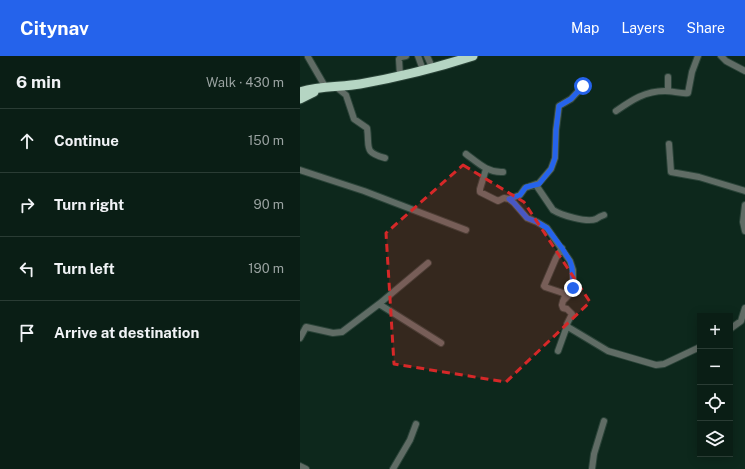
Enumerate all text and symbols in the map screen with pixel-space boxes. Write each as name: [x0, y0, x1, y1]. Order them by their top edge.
text: Citynav: [20, 17, 89, 39]
text: Map: [571, 20, 599, 36]
text: Layers: [621, 20, 665, 36]
text: Share: [687, 20, 725, 36]
text: 6 min: [16, 72, 61, 92]
text: Walk · 430 m: [206, 75, 284, 90]
route start: [574, 77, 592, 95]
icon: ahead: [16, 130, 38, 152]
text: Continue: [54, 132, 119, 149]
text: 150 m: [248, 133, 284, 148]
icon: right: [16, 194, 38, 216]
text: Turn right: [54, 196, 124, 213]
text: 90 m: [254, 197, 284, 212]
icon: left: [16, 258, 38, 280]
text: Turn left: [54, 260, 115, 277]
text: 190 m: [248, 261, 284, 276]
route end: [564, 279, 582, 297]
map controls: [697, 313, 733, 457]
button: +: [697, 313, 733, 349]
icon: arrive: [16, 322, 38, 344]
text: Arrive at destination: [54, 324, 199, 341]
button: −: [697, 349, 733, 385]
button: locate: [697, 385, 733, 421]
button: layers: [697, 421, 733, 457]

